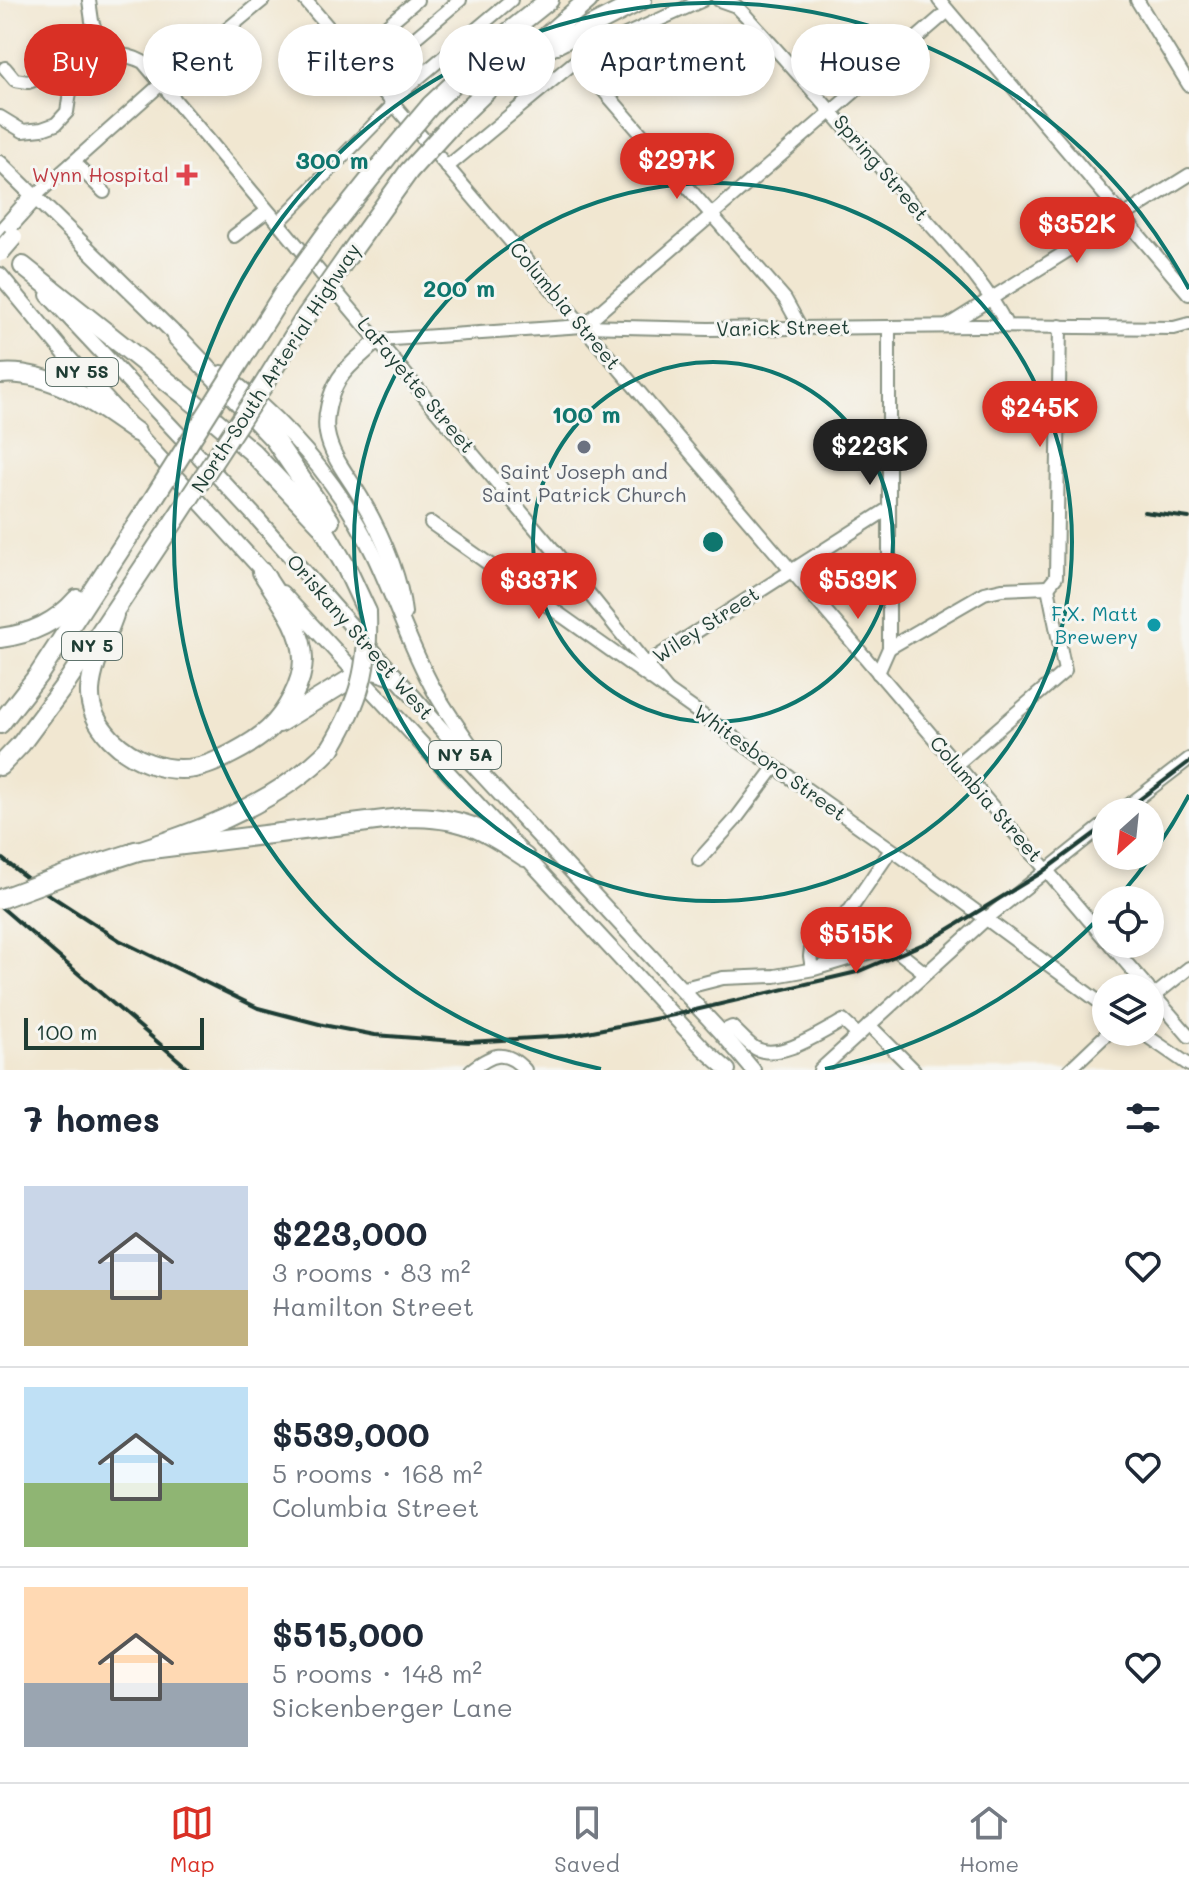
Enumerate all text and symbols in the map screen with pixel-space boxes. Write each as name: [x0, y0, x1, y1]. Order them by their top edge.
chip: Buy: [24, 24, 127, 96]
chip: Rent: [143, 24, 262, 96]
chip: Filters: [278, 24, 423, 96]
chip: New: [439, 24, 555, 96]
chip: Apartment: [571, 24, 775, 96]
chip: House: [791, 24, 930, 96]
street label: Spring Street: [828, 109, 935, 226]
pin: $297K: [621, 133, 733, 201]
text: $297K: [638, 142, 716, 176]
text: 300 m: [296, 144, 368, 175]
place label: Wynn Hospital: [32, 161, 169, 187]
marker: Wynn Hospital: [176, 164, 198, 186]
pin: $352K: [1021, 197, 1133, 265]
text: $352K: [1038, 206, 1116, 240]
street label: Columbia Street: [505, 236, 627, 375]
street label: North-South Arterial Highway: [185, 238, 366, 497]
text: 200 m: [423, 272, 495, 303]
street label: LaFayette Street: [352, 311, 481, 458]
street label: Varick Street: [716, 313, 850, 341]
road number: NY 5S: [46, 358, 118, 386]
pin: $245K: [984, 381, 1096, 449]
text: $245K: [1000, 390, 1080, 424]
text: 100 m: [551, 398, 621, 429]
pin: $223K: [814, 419, 926, 487]
text: $223K: [831, 428, 909, 462]
marker: Saint Joseph and Saint Patrick Church: [575, 438, 593, 456]
place label: Saint Joseph and Saint Patrick Church: [482, 458, 686, 507]
centre of rings: [699, 528, 727, 556]
street label: Oriskany Street West: [282, 548, 440, 725]
pin: $337K: [483, 553, 595, 621]
pin: $539K: [802, 553, 914, 621]
text: $337K: [500, 562, 578, 596]
text: $539K: [818, 562, 898, 596]
street label: Wiley Street: [647, 580, 764, 668]
place label: F.X. Matt Brewery: [1051, 600, 1138, 649]
marker: F.X. Matt Brewery: [1145, 616, 1163, 634]
road number: NY 5: [62, 632, 122, 660]
street label: Whitesboro Street: [689, 698, 852, 826]
street label: Columbia Street: [925, 730, 1049, 867]
road number: NY 5A: [429, 741, 501, 769]
north arrow: [1092, 798, 1164, 870]
map controls: [1092, 798, 1164, 1046]
button: locate: [1092, 886, 1164, 958]
pin: $515K: [800, 907, 912, 975]
text: $515K: [818, 916, 894, 950]
button: layers: [1092, 974, 1164, 1046]
scale bar: [24, 1014, 204, 1050]
text: 100 m: [36, 1017, 98, 1046]
text: 7 homes: [24, 1096, 160, 1141]
icon: filters: [1121, 1096, 1165, 1140]
text: $223,000: [272, 1210, 427, 1255]
icon: home: [88, 1218, 184, 1314]
icon: heart: [1121, 1244, 1165, 1288]
text: 3 rooms · 83 m²: [272, 1255, 471, 1289]
text: Hamilton Street: [272, 1289, 474, 1323]
text: $539,000: [272, 1411, 430, 1456]
icon: home: [88, 1419, 184, 1515]
icon: heart: [1121, 1445, 1165, 1489]
text: 5 rooms · 168 m²: [272, 1456, 483, 1490]
text: Columbia Street: [272, 1490, 479, 1524]
text: $515,000: [272, 1611, 424, 1656]
icon: home: [88, 1619, 184, 1715]
icon: heart: [1121, 1645, 1165, 1689]
text: 5 rooms · 148 m²: [272, 1656, 482, 1690]
text: Sickenberger Lane: [272, 1690, 513, 1724]
tab: Map: [170, 1801, 215, 1878]
tab: Saved: [554, 1801, 620, 1878]
tab: Home: [959, 1801, 1019, 1878]

